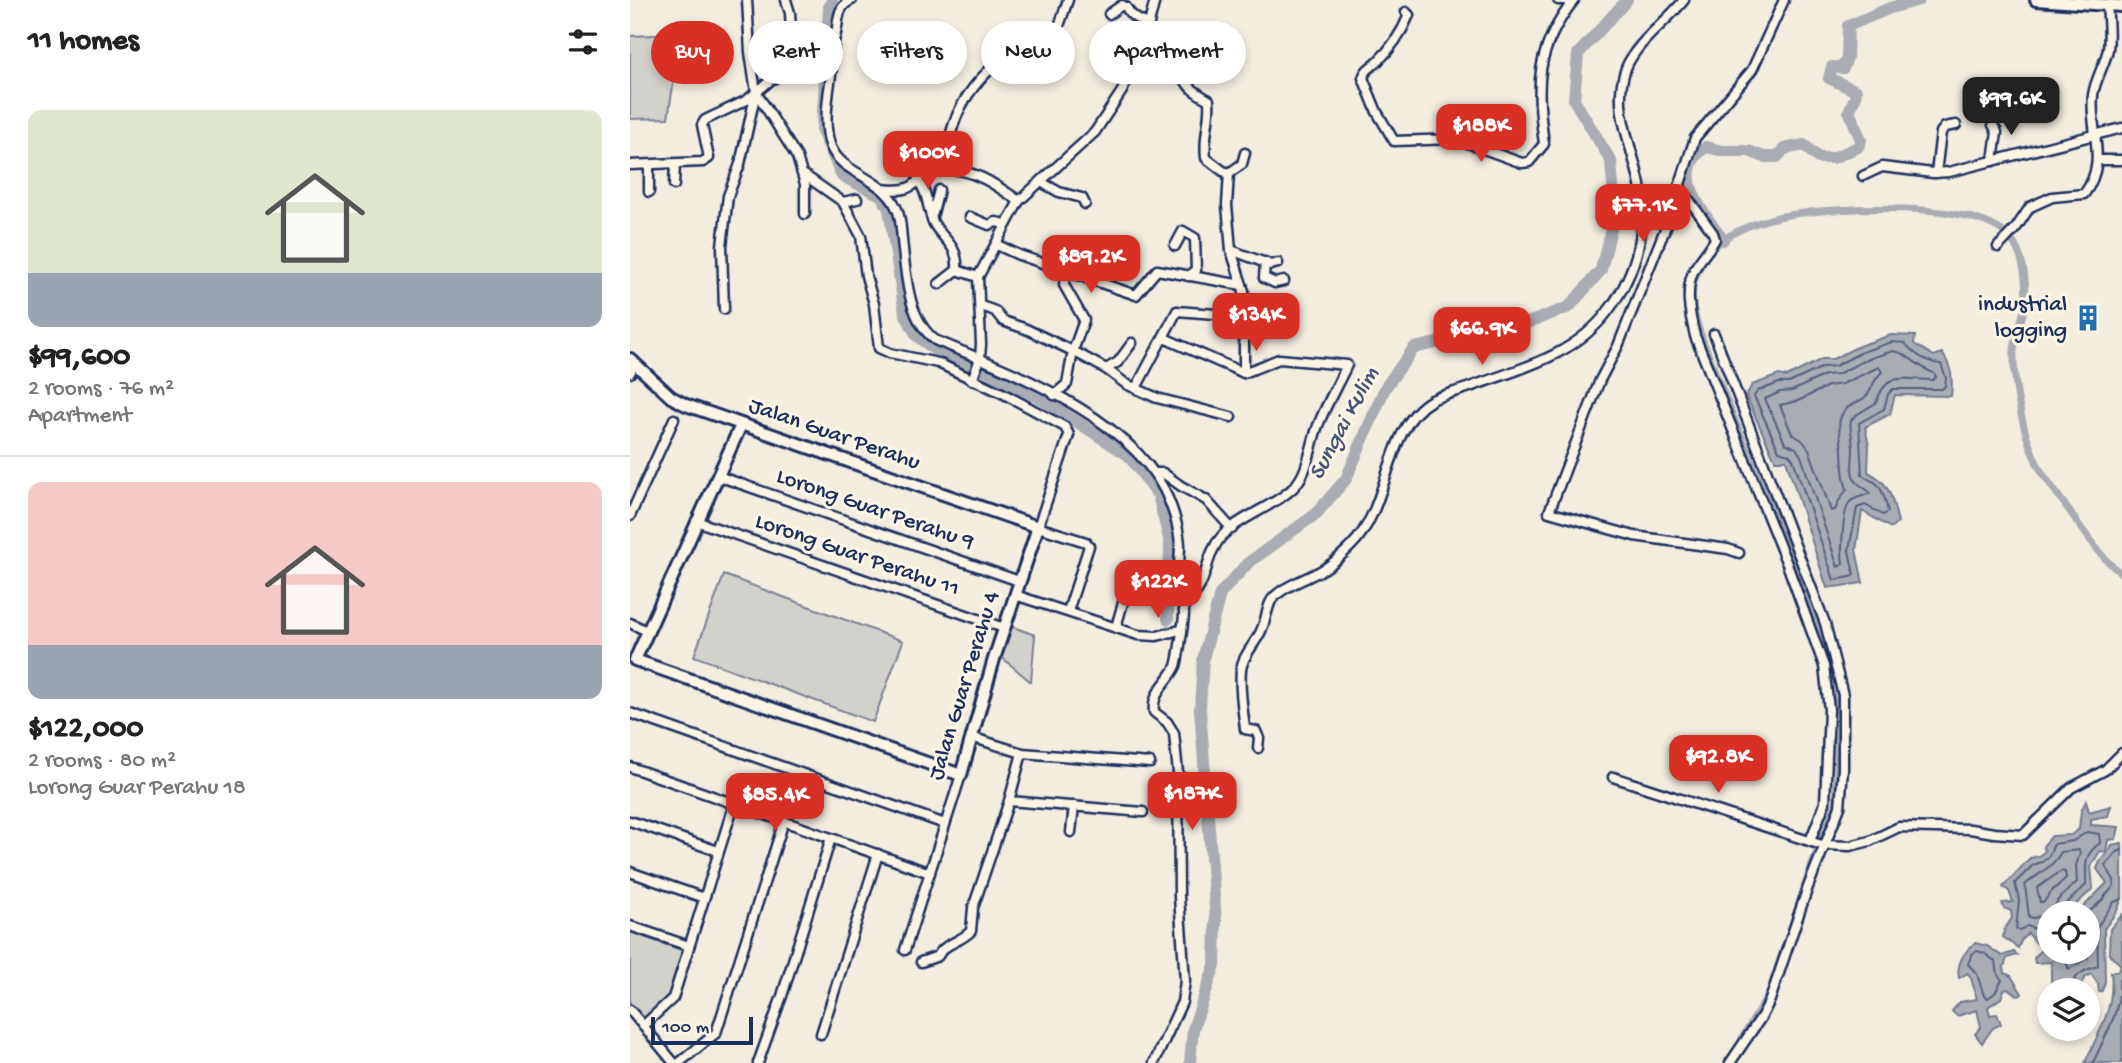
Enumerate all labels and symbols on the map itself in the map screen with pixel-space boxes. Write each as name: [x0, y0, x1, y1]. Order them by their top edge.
pin: $99.6K: [1954, 78, 2068, 137]
pin: $188K: [1432, 104, 1530, 164]
pin: $100K: [879, 132, 977, 191]
pin: $77.1K: [1586, 184, 1700, 244]
pin: $89.2K: [1034, 236, 1148, 295]
place label: industrial logging: [1978, 292, 2067, 345]
pin: $134K: [1207, 294, 1305, 353]
building icon: industrial logging: [2073, 303, 2103, 333]
pin: $66.9K: [1425, 308, 1539, 367]
water label: Sungai Kulim: [1303, 363, 1387, 485]
street label: Jalan Guar Perahu: [745, 393, 923, 477]
street label: Lorong Guar Perahu 9: [773, 464, 978, 557]
street label: Lorong Guar Perahu 11: [751, 508, 963, 604]
pin: $122K: [1109, 560, 1207, 620]
street label: Jalan Guar Perahu 4: [923, 588, 1007, 784]
pin: $92.8K: [1661, 736, 1775, 795]
pin: $187K: [1143, 772, 1241, 832]
pin: $85.4K: [718, 774, 832, 833]
scale bar: [651, 1014, 752, 1046]

